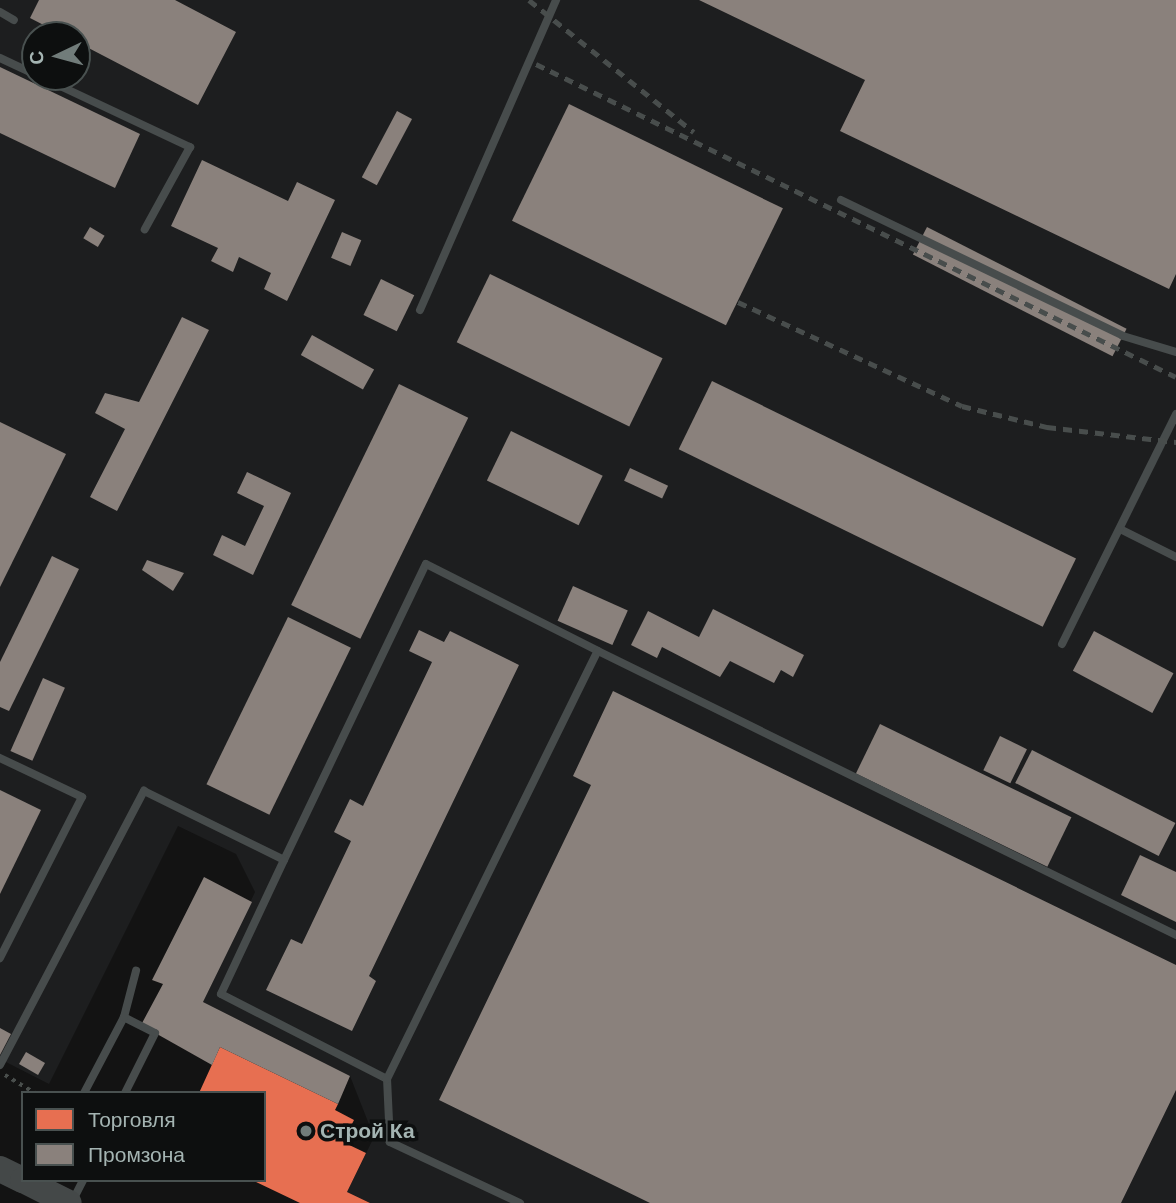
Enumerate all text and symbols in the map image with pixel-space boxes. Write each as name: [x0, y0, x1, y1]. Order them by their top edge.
north arrow: [21, 21, 91, 91]
text: С: [26, 50, 48, 65]
legend: [21, 1091, 266, 1182]
text: Торговля: [88, 1108, 176, 1131]
place label: Строй Ка: [320, 1118, 415, 1144]
marker: Строй Ка: [298, 1123, 314, 1139]
text: Промзона: [88, 1143, 185, 1166]

